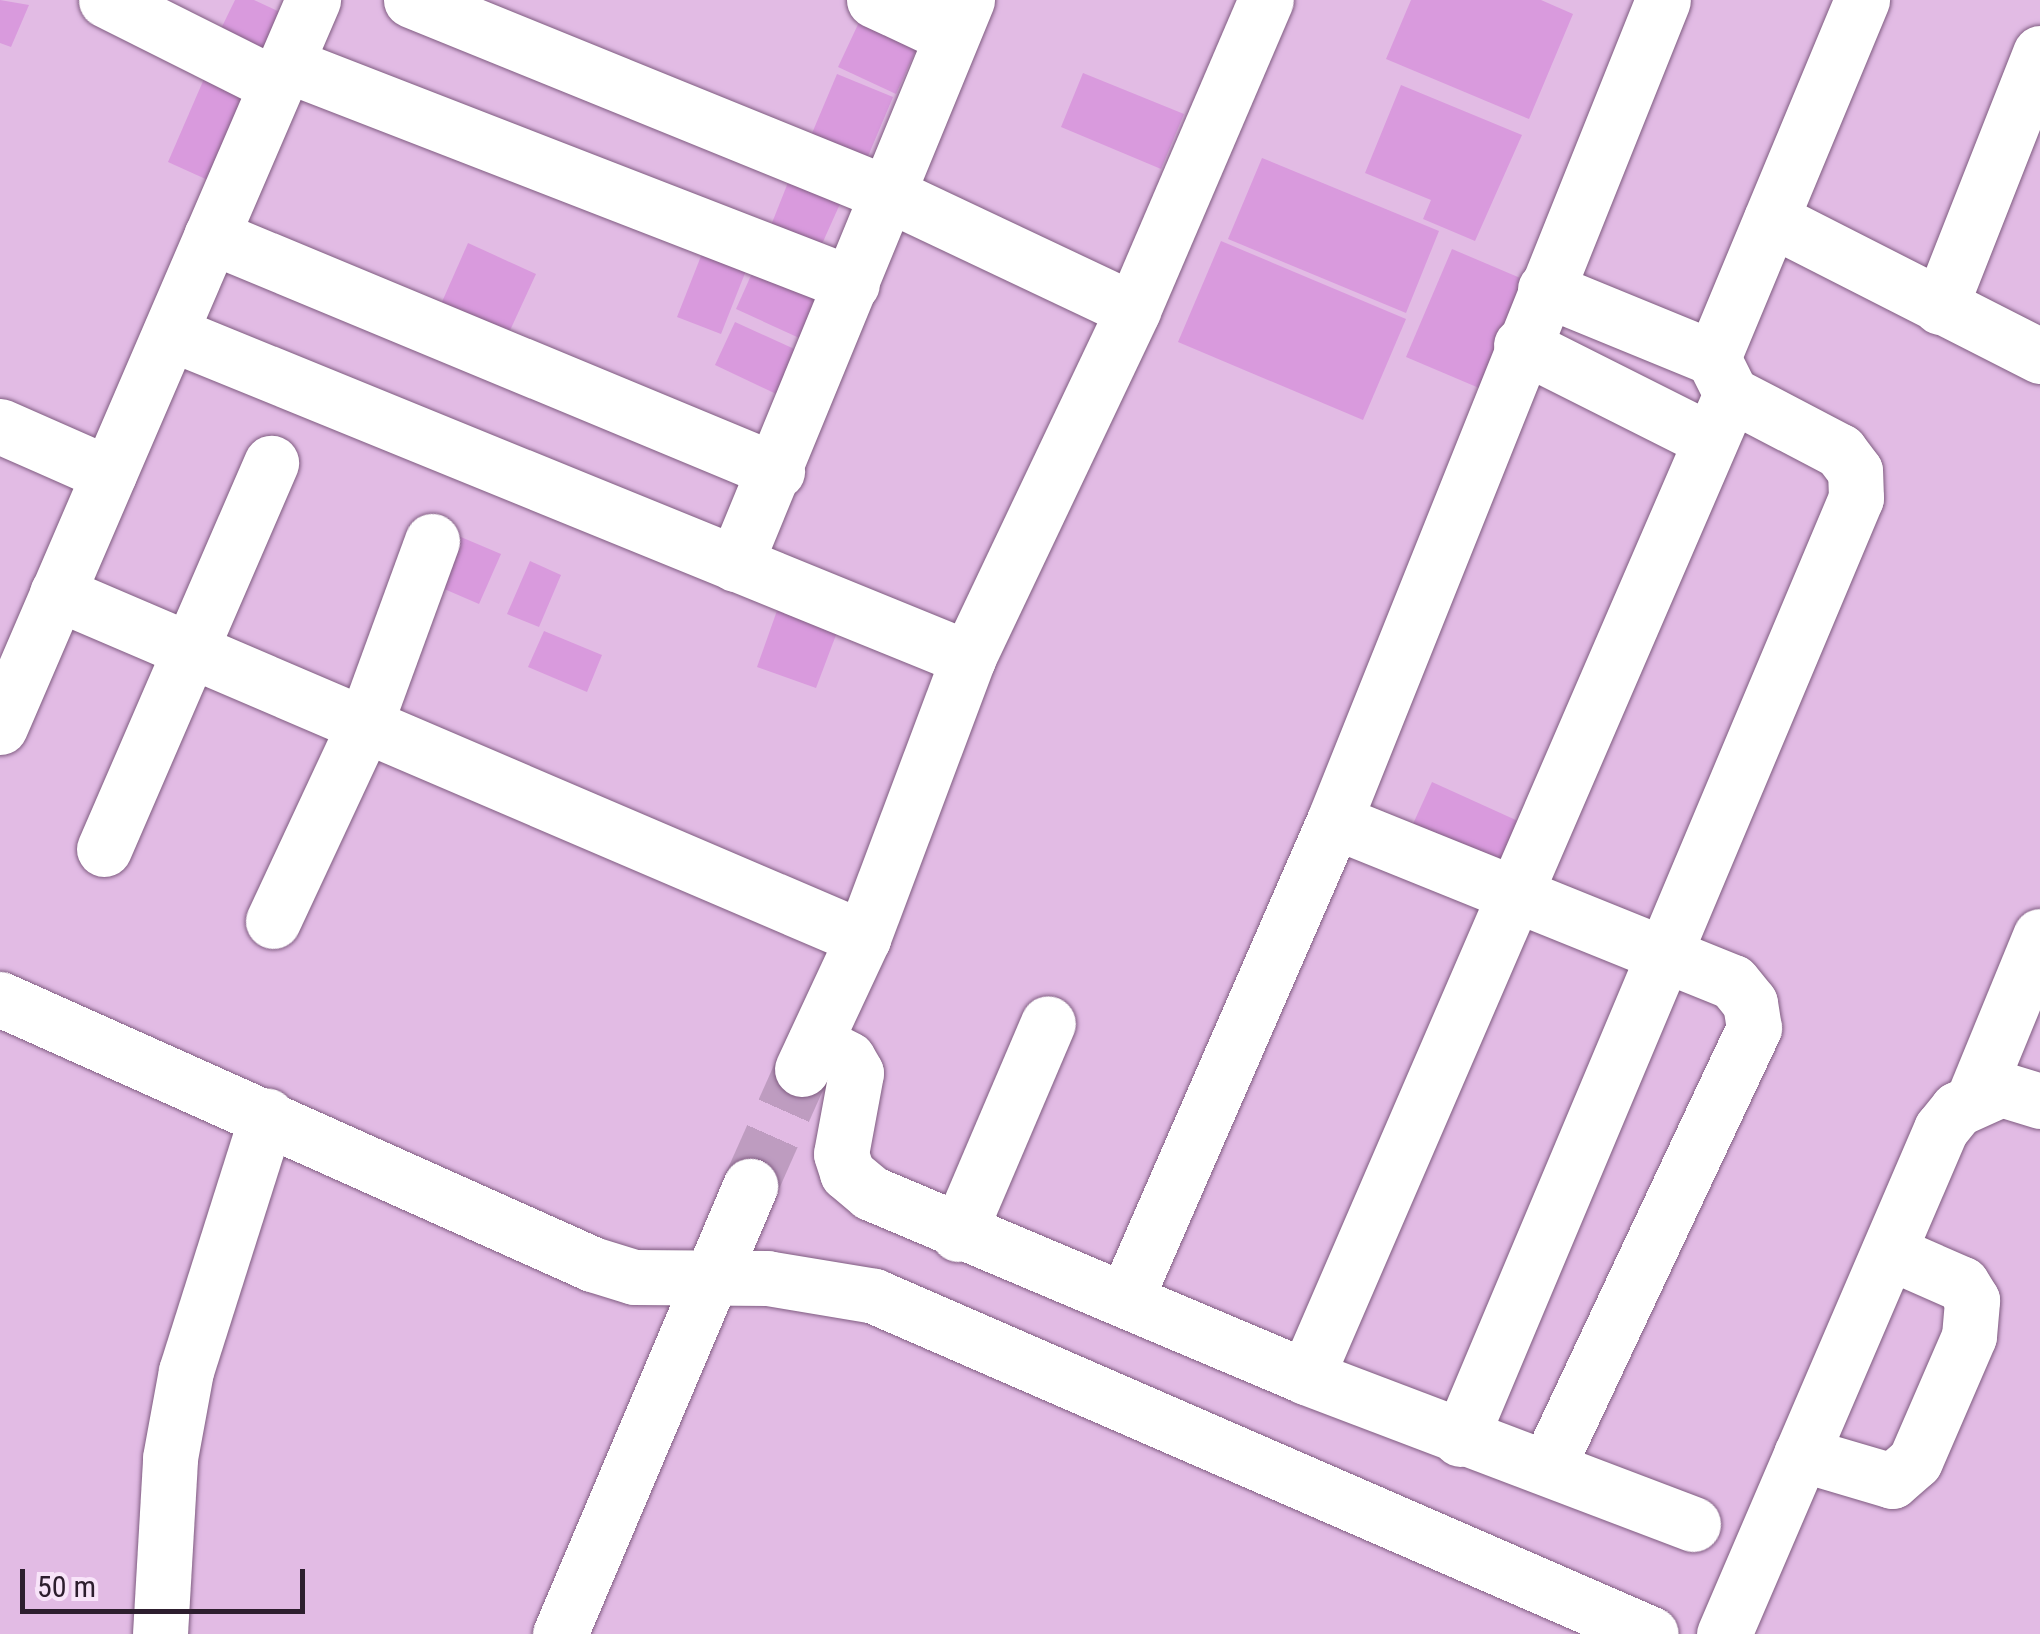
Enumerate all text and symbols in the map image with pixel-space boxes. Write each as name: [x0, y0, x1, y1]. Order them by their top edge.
scale bar: [25, 1549, 310, 1611]
text: 50 m: [37, 1569, 96, 1604]

